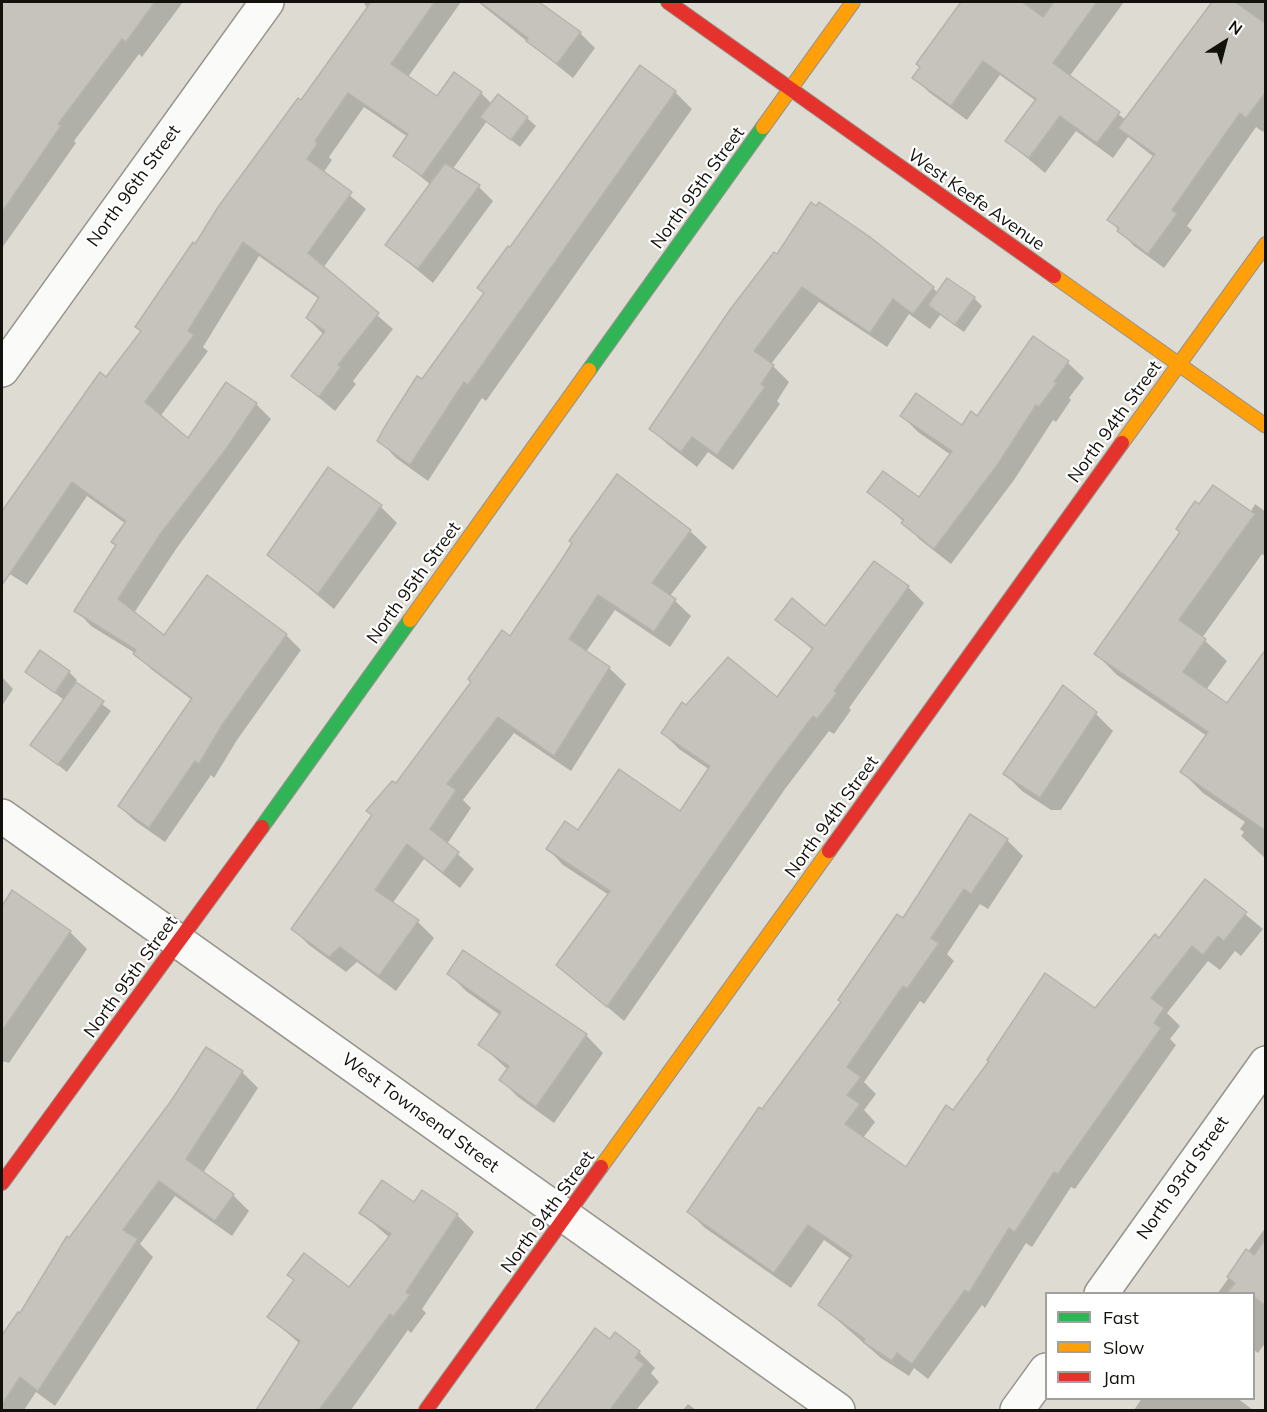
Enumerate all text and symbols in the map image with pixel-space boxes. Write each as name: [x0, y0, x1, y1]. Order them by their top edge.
north arrow: [1195, 12, 1255, 72]
text: N: [1225, 16, 1246, 39]
street label: North 96th Street: [83, 121, 185, 251]
street label: North 95th Street: [647, 123, 749, 253]
street label: West Keefe Avenue: [903, 145, 1049, 255]
street label: North 94th Street: [1064, 357, 1166, 487]
street label: North 95th Street: [363, 518, 465, 648]
street label: North 94th Street: [781, 752, 883, 882]
street label: North 95th Street: [80, 912, 182, 1042]
street label: West Townsend Street: [337, 1049, 503, 1177]
street label: North 93rd Street: [1132, 1112, 1234, 1244]
street label: North 94th Street: [497, 1147, 599, 1277]
legend: [1045, 1292, 1255, 1400]
text: Fast: [1103, 1306, 1139, 1329]
text: Slow: [1103, 1336, 1144, 1359]
text: Jam: [1103, 1366, 1136, 1389]

